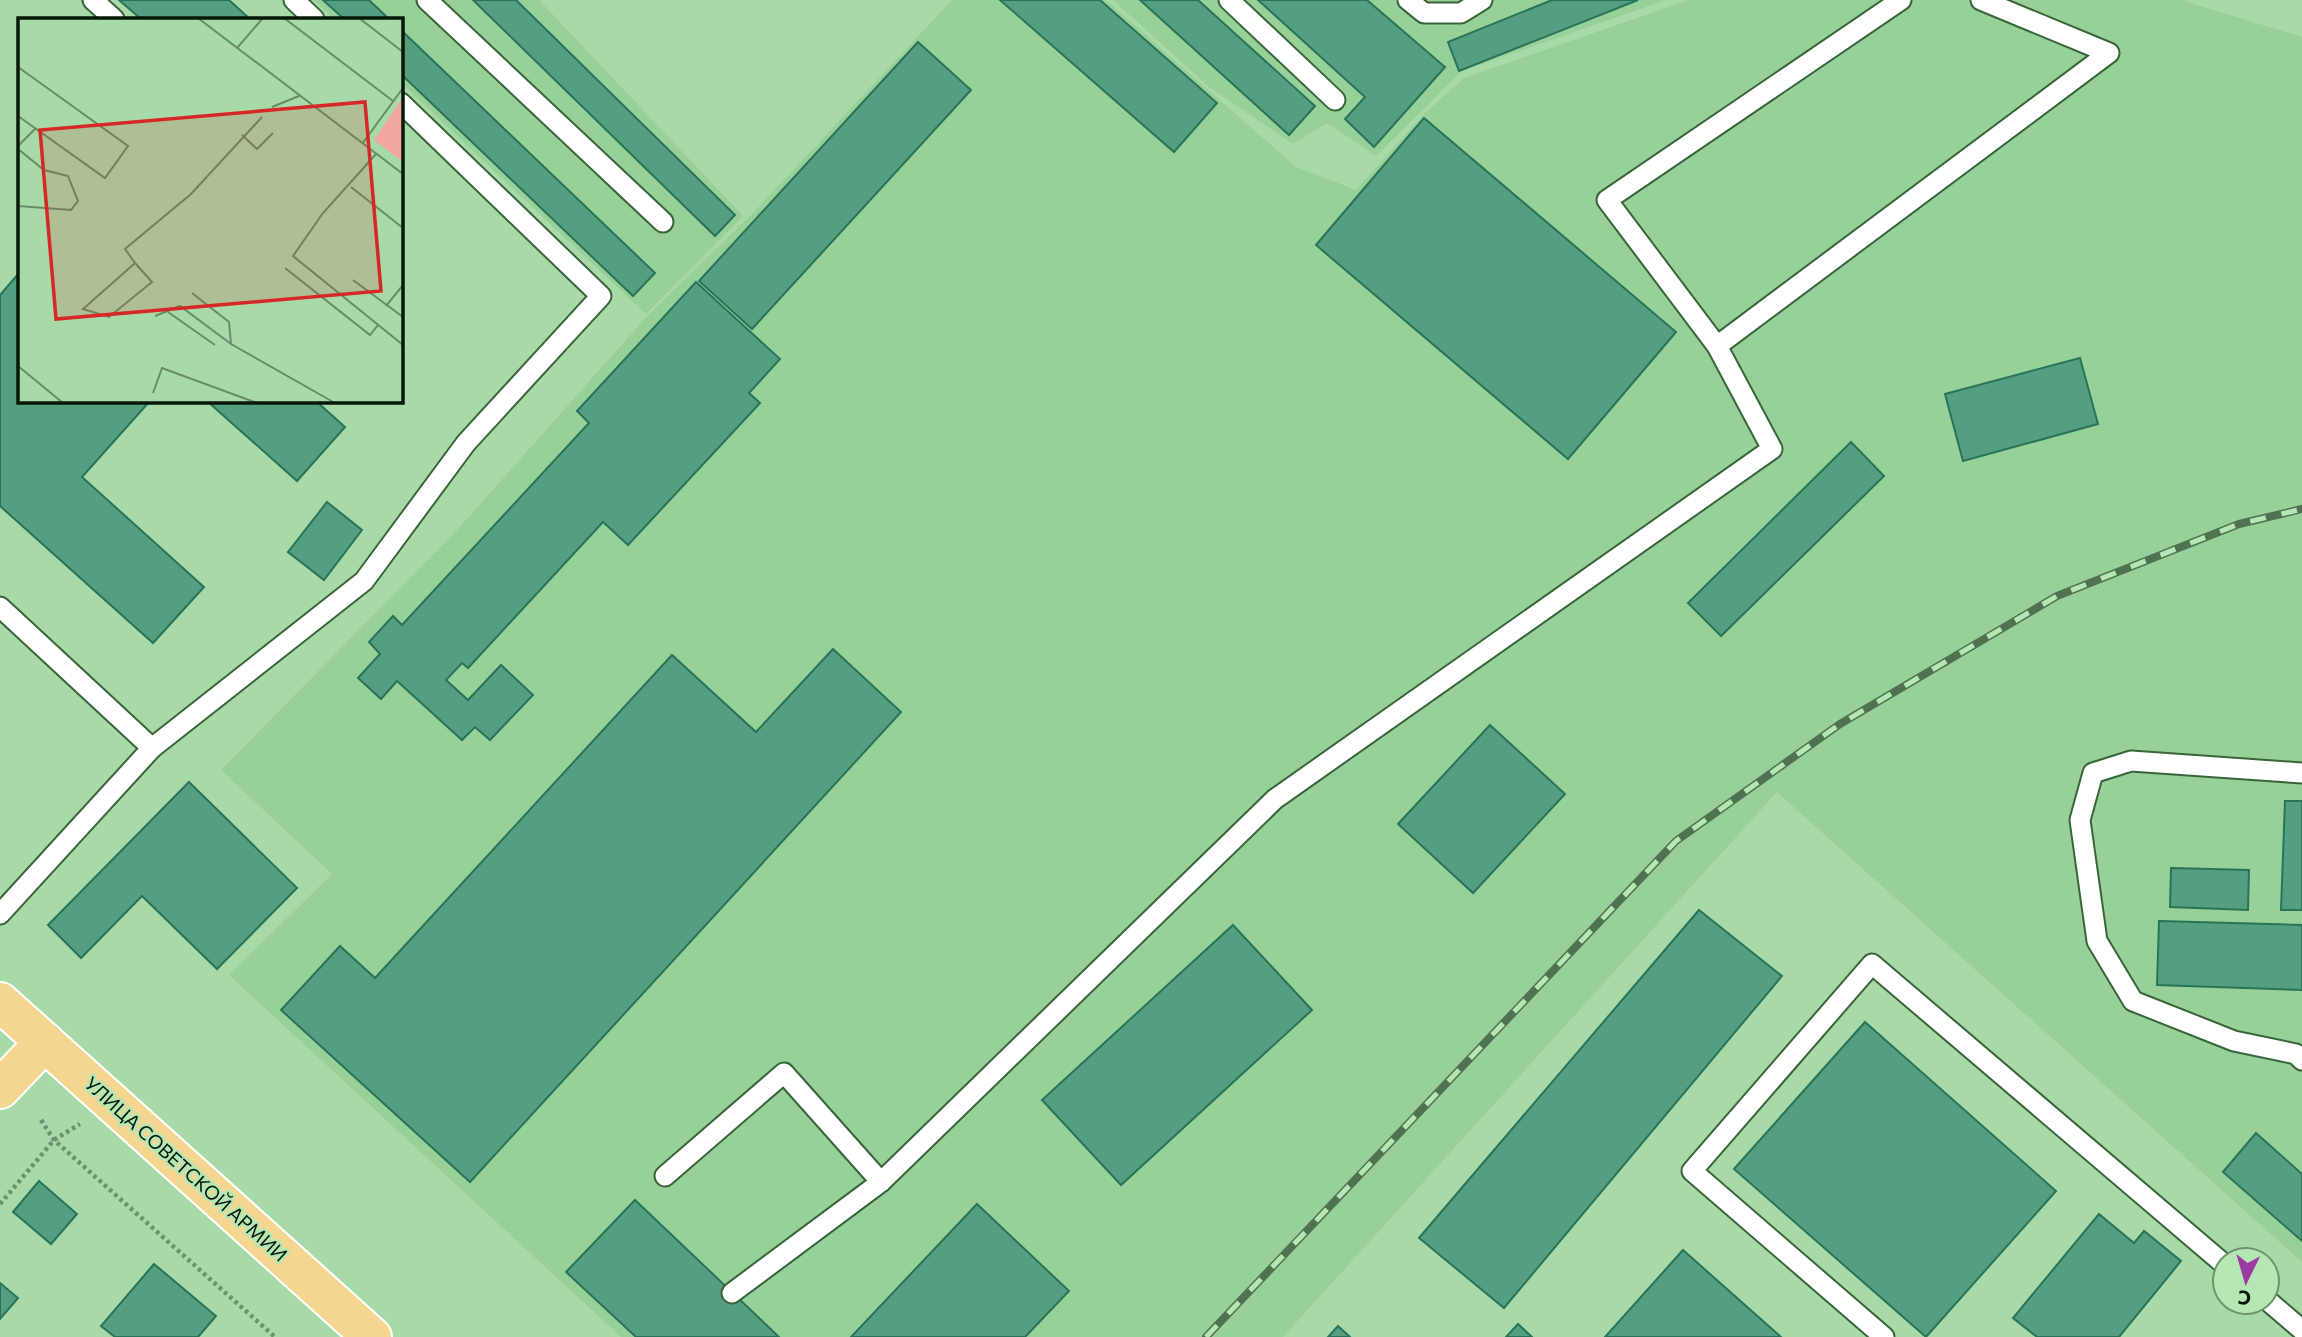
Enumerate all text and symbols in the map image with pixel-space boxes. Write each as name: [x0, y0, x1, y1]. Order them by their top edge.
inset map: [18, 18, 402, 402]
street label: УЛИЦА СОВЕТСКОЙ АРМИИ: [80, 1071, 292, 1266]
north arrow: [2211, 1246, 2281, 1316]
text: С: [2237, 1286, 2252, 1310]

